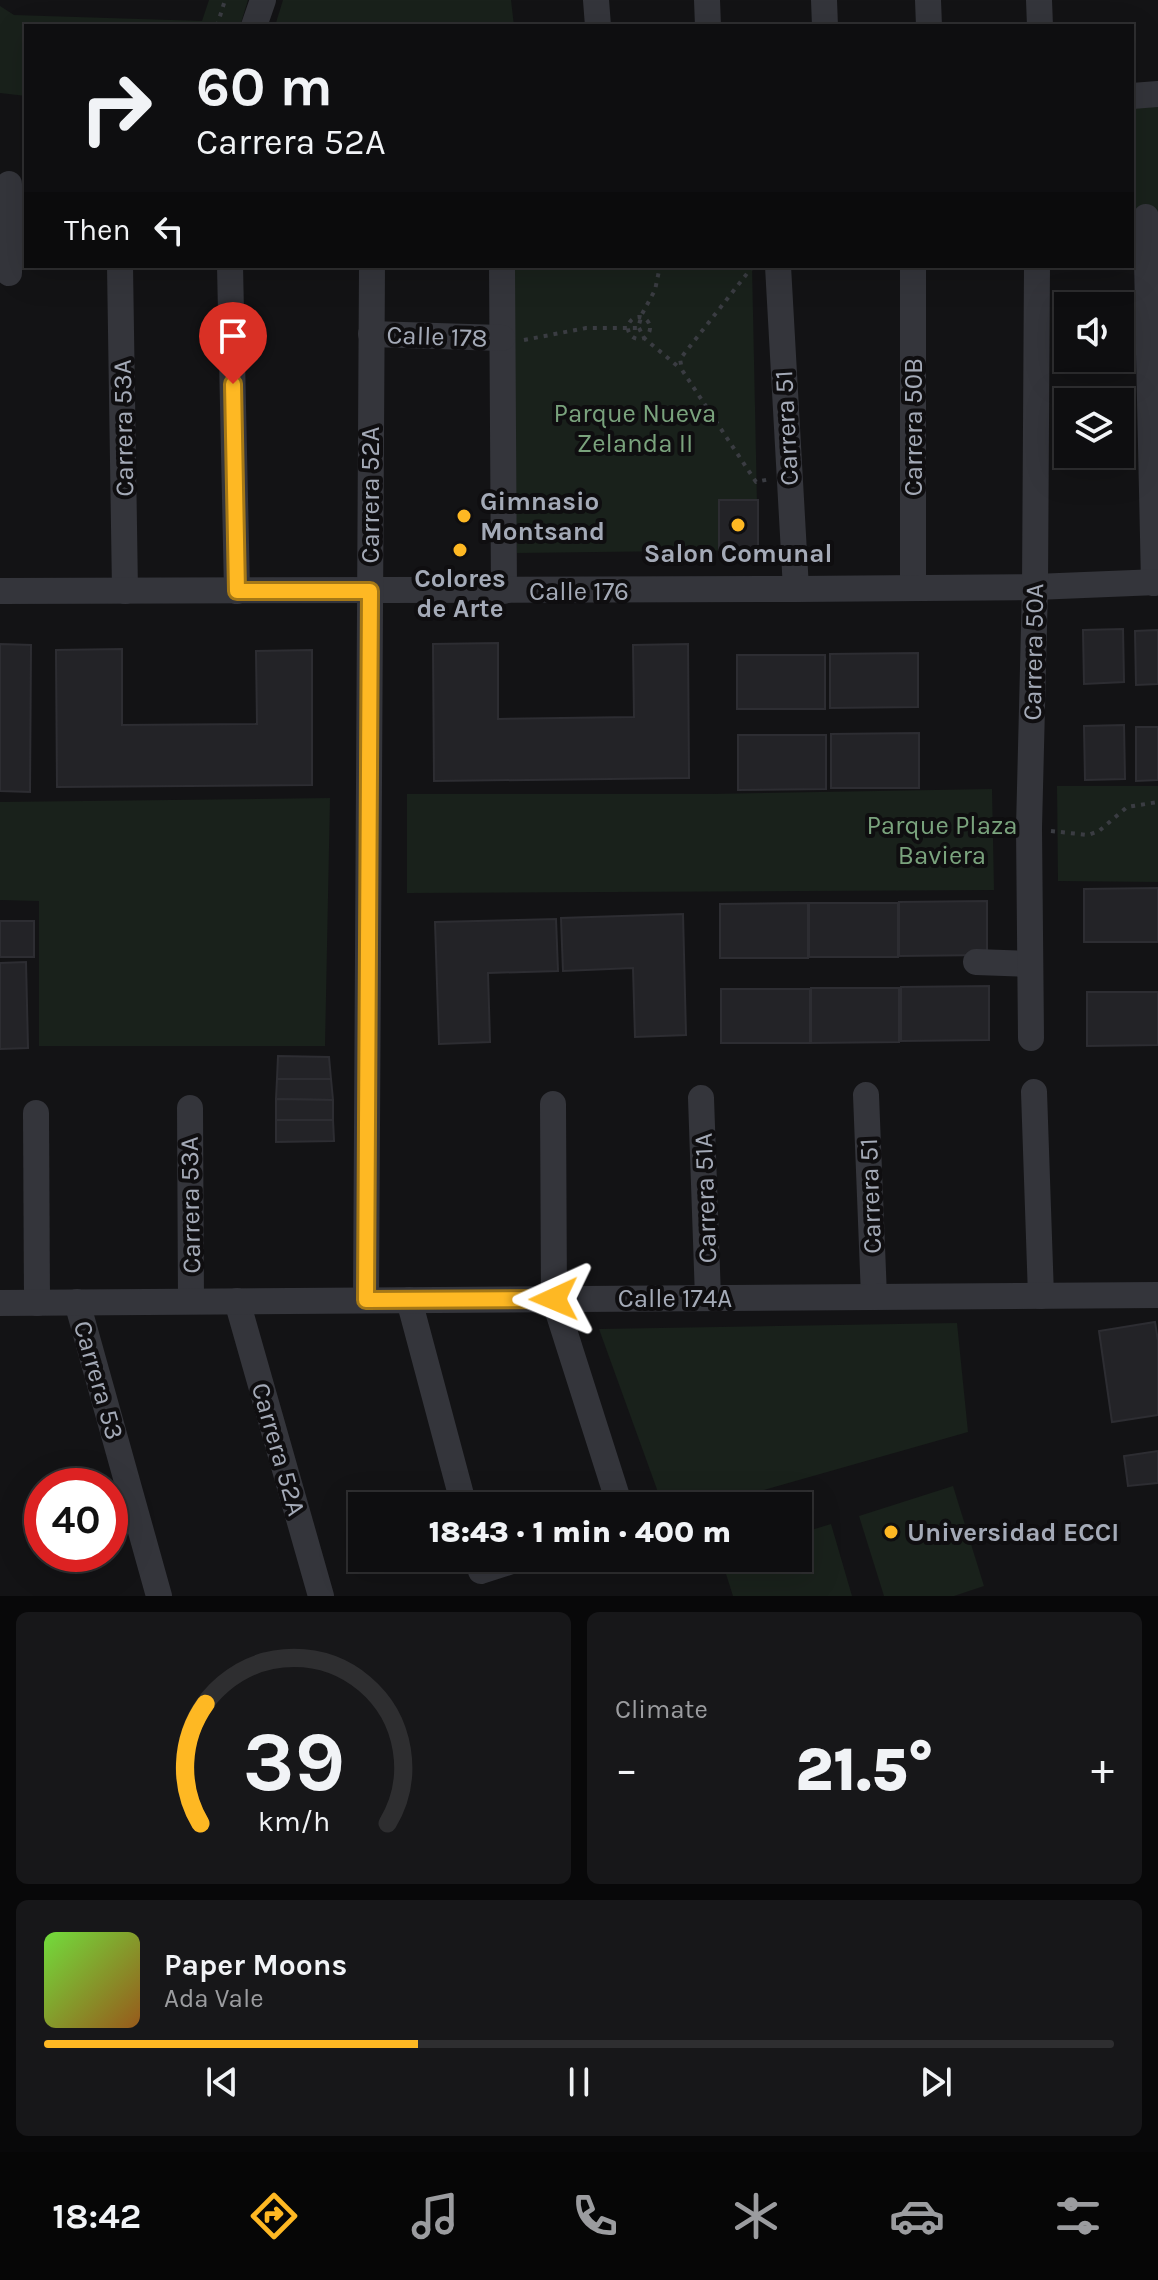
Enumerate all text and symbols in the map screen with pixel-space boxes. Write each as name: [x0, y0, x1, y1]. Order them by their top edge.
text: 60 m: [196, 54, 333, 119]
icon: right: [64, 56, 168, 160]
text: Carrera 52A: [196, 121, 386, 163]
icon: left: [147, 208, 191, 252]
text: Then: [64, 212, 131, 248]
map controls: [1054, 292, 1134, 468]
button: sound: [1054, 292, 1134, 372]
pin: [199, 302, 267, 384]
icon: arrive: [211, 314, 255, 358]
street label: Calle 178: [386, 319, 488, 354]
street label: Carrera 50B: [898, 358, 929, 496]
street label: Carrera 53A: [107, 359, 140, 497]
street label: Carrera 51: [768, 369, 805, 486]
button: layers: [1054, 388, 1134, 468]
park label: Parque Nueva Zelanda II: [554, 398, 716, 459]
street label: Carrera 52A: [355, 426, 386, 563]
place label: Gimnasio Montsand: [480, 486, 605, 547]
marker: Gimnasio Montsand: [455, 507, 473, 525]
marker: Salon Comunal: [729, 516, 747, 534]
place label: Salon Comunal: [644, 538, 832, 569]
marker: Colores de Arte: [451, 541, 469, 559]
place label: Colores de Arte: [414, 563, 506, 624]
street label: Calle 176: [529, 576, 629, 607]
street label: Carrera 50A: [1017, 583, 1050, 721]
park label: Parque Plaza Baviera: [866, 810, 1018, 871]
street label: Carrera 51A: [688, 1132, 723, 1264]
street label: Carrera 53A: [174, 1136, 207, 1274]
street label: Carrera 51: [853, 1138, 888, 1254]
position arrow: [512, 1257, 596, 1341]
street label: Calle 174A: [618, 1283, 732, 1314]
street label: Carrera 53: [67, 1317, 130, 1443]
street label: Carrera 52A: [245, 1379, 312, 1519]
speed limit sign: 40: [24, 1468, 128, 1572]
text: 18:43 · 1 min · 400 m: [429, 1514, 731, 1550]
place label: Universidad ECCI: [907, 1517, 1119, 1548]
marker: Universidad ECCI: [882, 1523, 900, 1541]
text: Climate: [615, 1694, 708, 1725]
text: 39: [242, 1714, 345, 1811]
text: 21.5°: [795, 1735, 934, 1805]
text: −: [615, 1744, 638, 1795]
text: +: [1091, 1744, 1114, 1795]
text: km/h: [257, 1805, 330, 1838]
text: Paper Moons: [164, 1947, 347, 1983]
text: Ada Vale: [164, 1983, 264, 2014]
icon: previous: [200, 2060, 244, 2104]
icon: pause: [557, 2060, 601, 2104]
icon: next: [914, 2060, 958, 2104]
icon: directions: [246, 2188, 302, 2244]
icon: music: [407, 2188, 463, 2244]
icon: phone: [567, 2188, 623, 2244]
icon: climate: [728, 2188, 784, 2244]
icon: car: [889, 2188, 945, 2244]
icon: filters: [1050, 2188, 1106, 2244]
text: 18:42: [52, 2195, 141, 2237]

